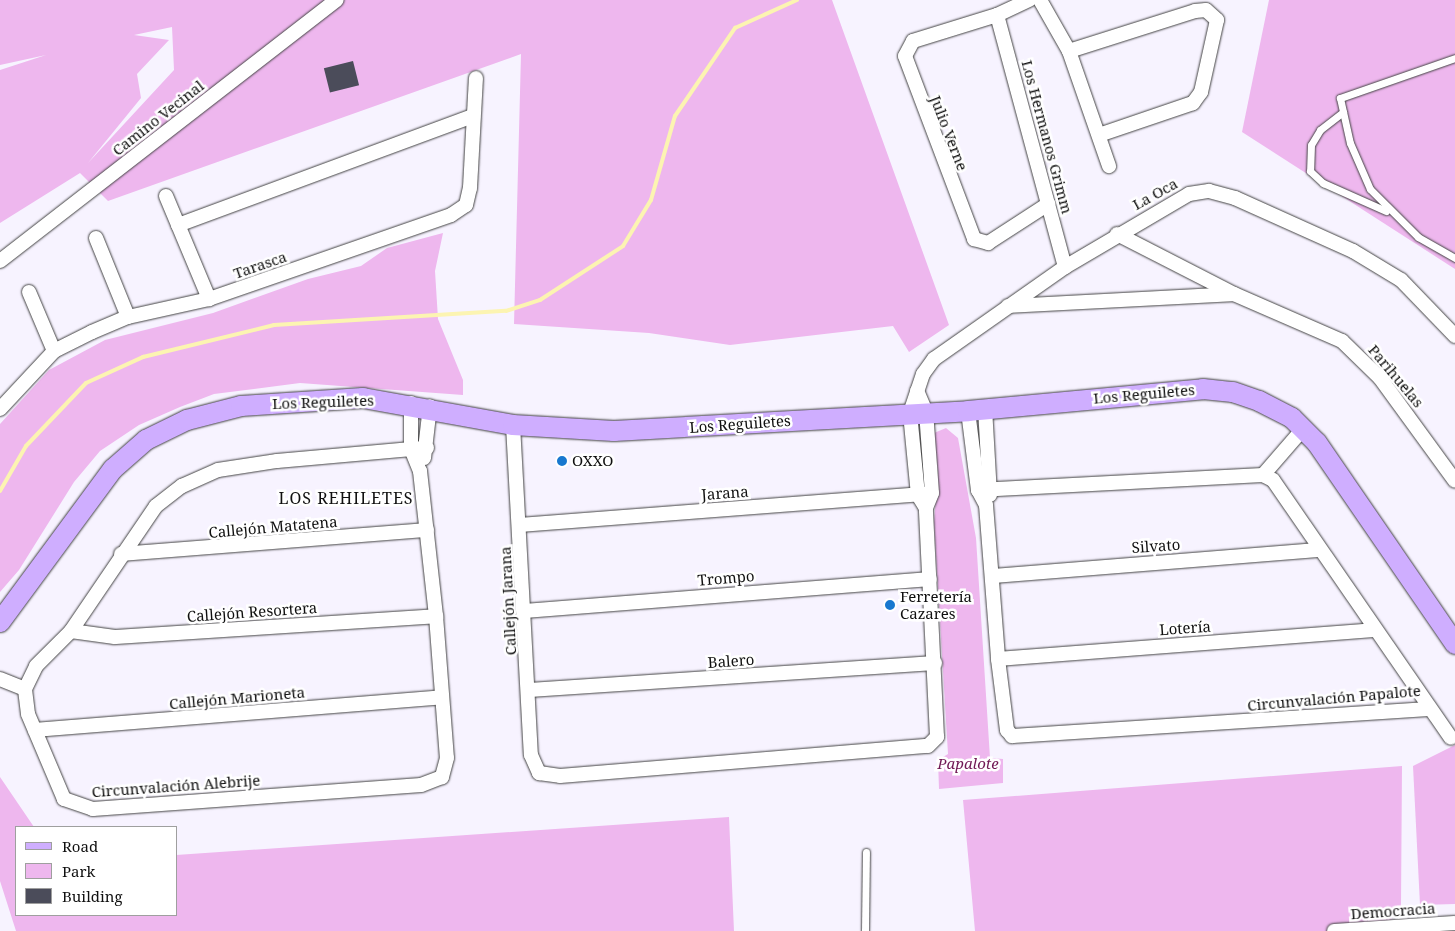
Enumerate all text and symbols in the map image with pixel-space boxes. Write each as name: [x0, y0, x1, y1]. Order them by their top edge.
street label: Los Hermanos Grimm: [1018, 58, 1076, 216]
street label: Camino Vecinal: [109, 77, 207, 159]
street label: Julio Verne: [926, 93, 972, 173]
street label: La Oca: [1129, 174, 1181, 214]
street label: Tarasca: [231, 248, 289, 282]
street label: Parihuelas: [1365, 341, 1427, 411]
street label: Los Reguiletes: [1093, 381, 1195, 407]
street label: Los Reguiletes: [272, 391, 374, 413]
street label: Los Reguiletes: [689, 411, 791, 437]
place label: OXXO: [572, 452, 613, 470]
marker: OXXO: [556, 455, 568, 467]
street label: Jarana: [701, 482, 749, 504]
district label: LOS REHILETES: [277, 488, 415, 508]
street label: Callejón Matatena: [208, 512, 338, 542]
street label: Silvato: [1131, 535, 1181, 557]
street label: Callejón Jarana: [496, 546, 520, 656]
street label: Trompo: [697, 567, 755, 589]
place label: Ferretería Cazares: [900, 587, 972, 622]
street label: Callejón Resortera: [186, 598, 318, 626]
marker: Ferretería Cazares: [884, 599, 896, 611]
street label: Lotería: [1159, 617, 1211, 639]
street label: Balero: [707, 650, 755, 672]
street label: Circunvalación Papalote: [1247, 681, 1421, 715]
street label: Callejón Marioneta: [168, 683, 306, 713]
park label: Papalote: [937, 755, 999, 773]
street label: Circunvalación Alebrije: [91, 771, 261, 801]
legend: [15, 826, 178, 916]
text: Road: [62, 836, 98, 856]
text: Park: [62, 861, 95, 881]
text: Building: [62, 886, 123, 906]
street label: Democracia: [1350, 899, 1436, 923]

